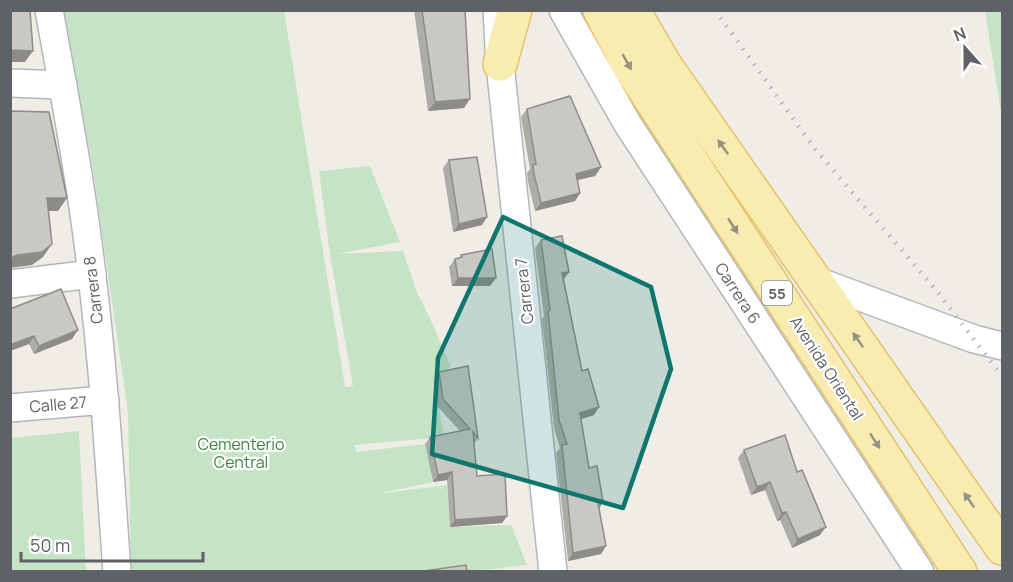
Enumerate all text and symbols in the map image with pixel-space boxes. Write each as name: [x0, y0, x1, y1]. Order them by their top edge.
north arrow: [935, 18, 995, 78]
text: N: [950, 22, 969, 46]
one-way arrow: [622, 54, 632, 71]
one-way arrow: [717, 140, 729, 156]
one-way arrow: [728, 217, 739, 234]
street label: Carrera 8: [78, 255, 108, 325]
street label: Carrera 7: [510, 257, 538, 325]
street label: Carrera 6: [710, 258, 766, 328]
road number: 55: [762, 281, 792, 305]
street label: Avenida Oriental: [785, 312, 869, 424]
one-way arrow: [852, 332, 864, 348]
street label: Calle 27: [28, 391, 88, 417]
park label: Cementerio Central: [197, 433, 285, 473]
one-way arrow: [869, 433, 880, 449]
one-way arrow: [963, 492, 975, 508]
scale bar: [21, 525, 202, 563]
text: 50 m: [30, 533, 70, 557]

